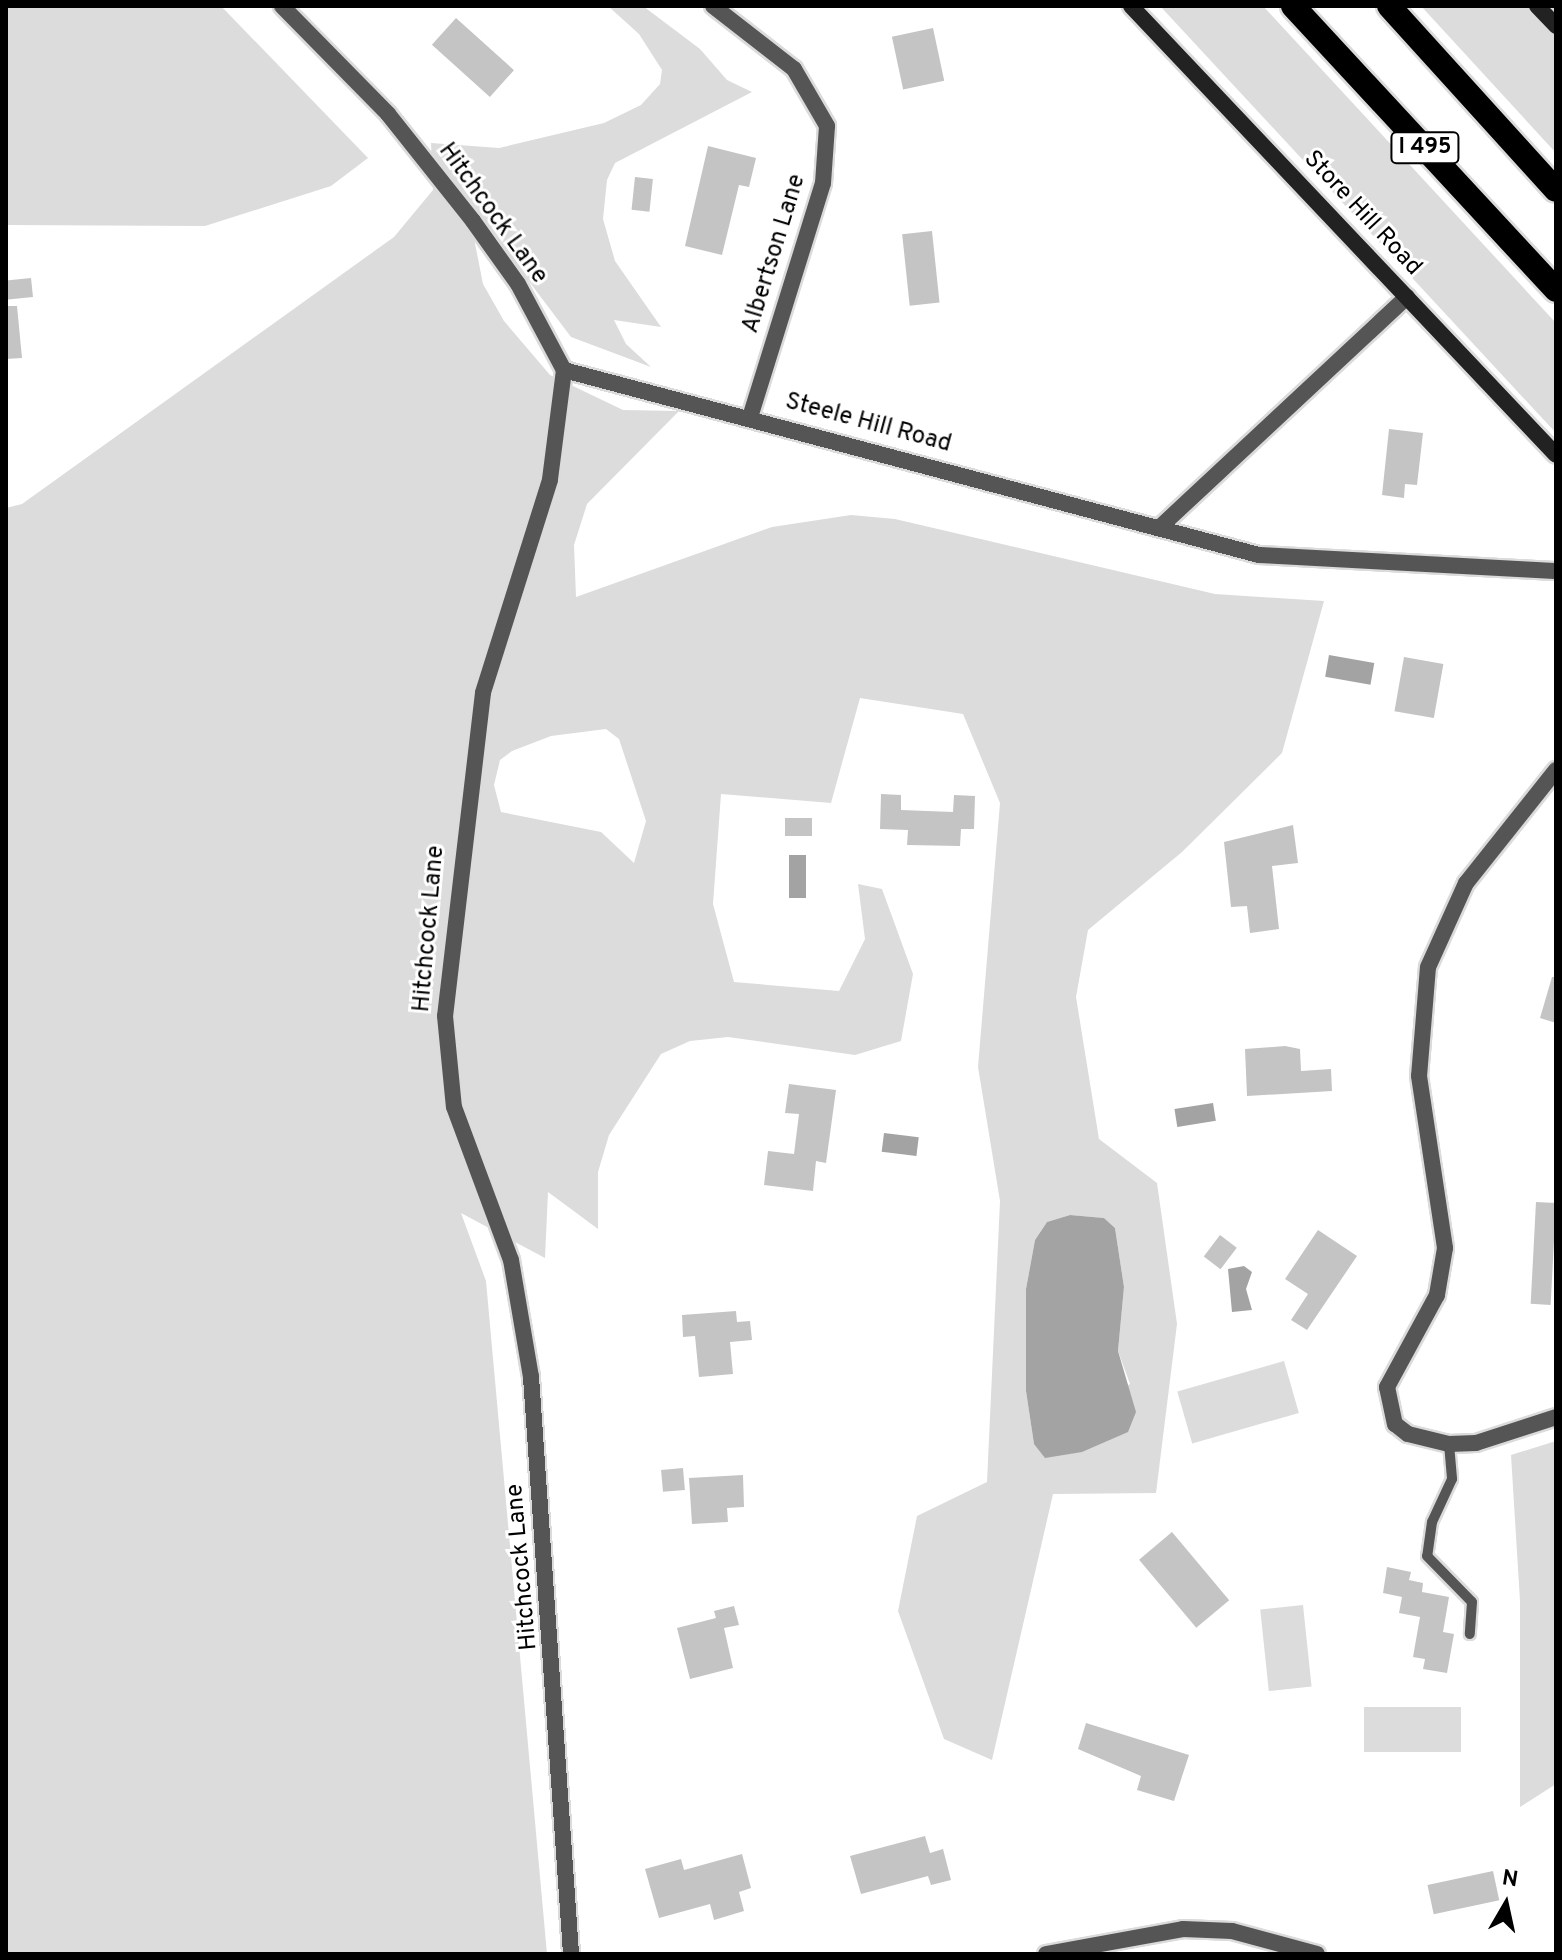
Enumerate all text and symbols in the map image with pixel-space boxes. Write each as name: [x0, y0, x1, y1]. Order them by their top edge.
road number: I 495: [1389, 130, 1461, 166]
street label: Hitchcock Lane: [431, 138, 553, 290]
street label: Store Hill Road: [1297, 146, 1427, 282]
street label: Albertson Lane: [737, 171, 813, 337]
street label: Steele Hill Road: [782, 388, 954, 460]
street label: Hitchcock Lane: [408, 845, 452, 1013]
street label: Hitchcock Lane: [501, 1483, 545, 1651]
north arrow: [1466, 1864, 1546, 1944]
text: N: [1500, 1865, 1520, 1894]

